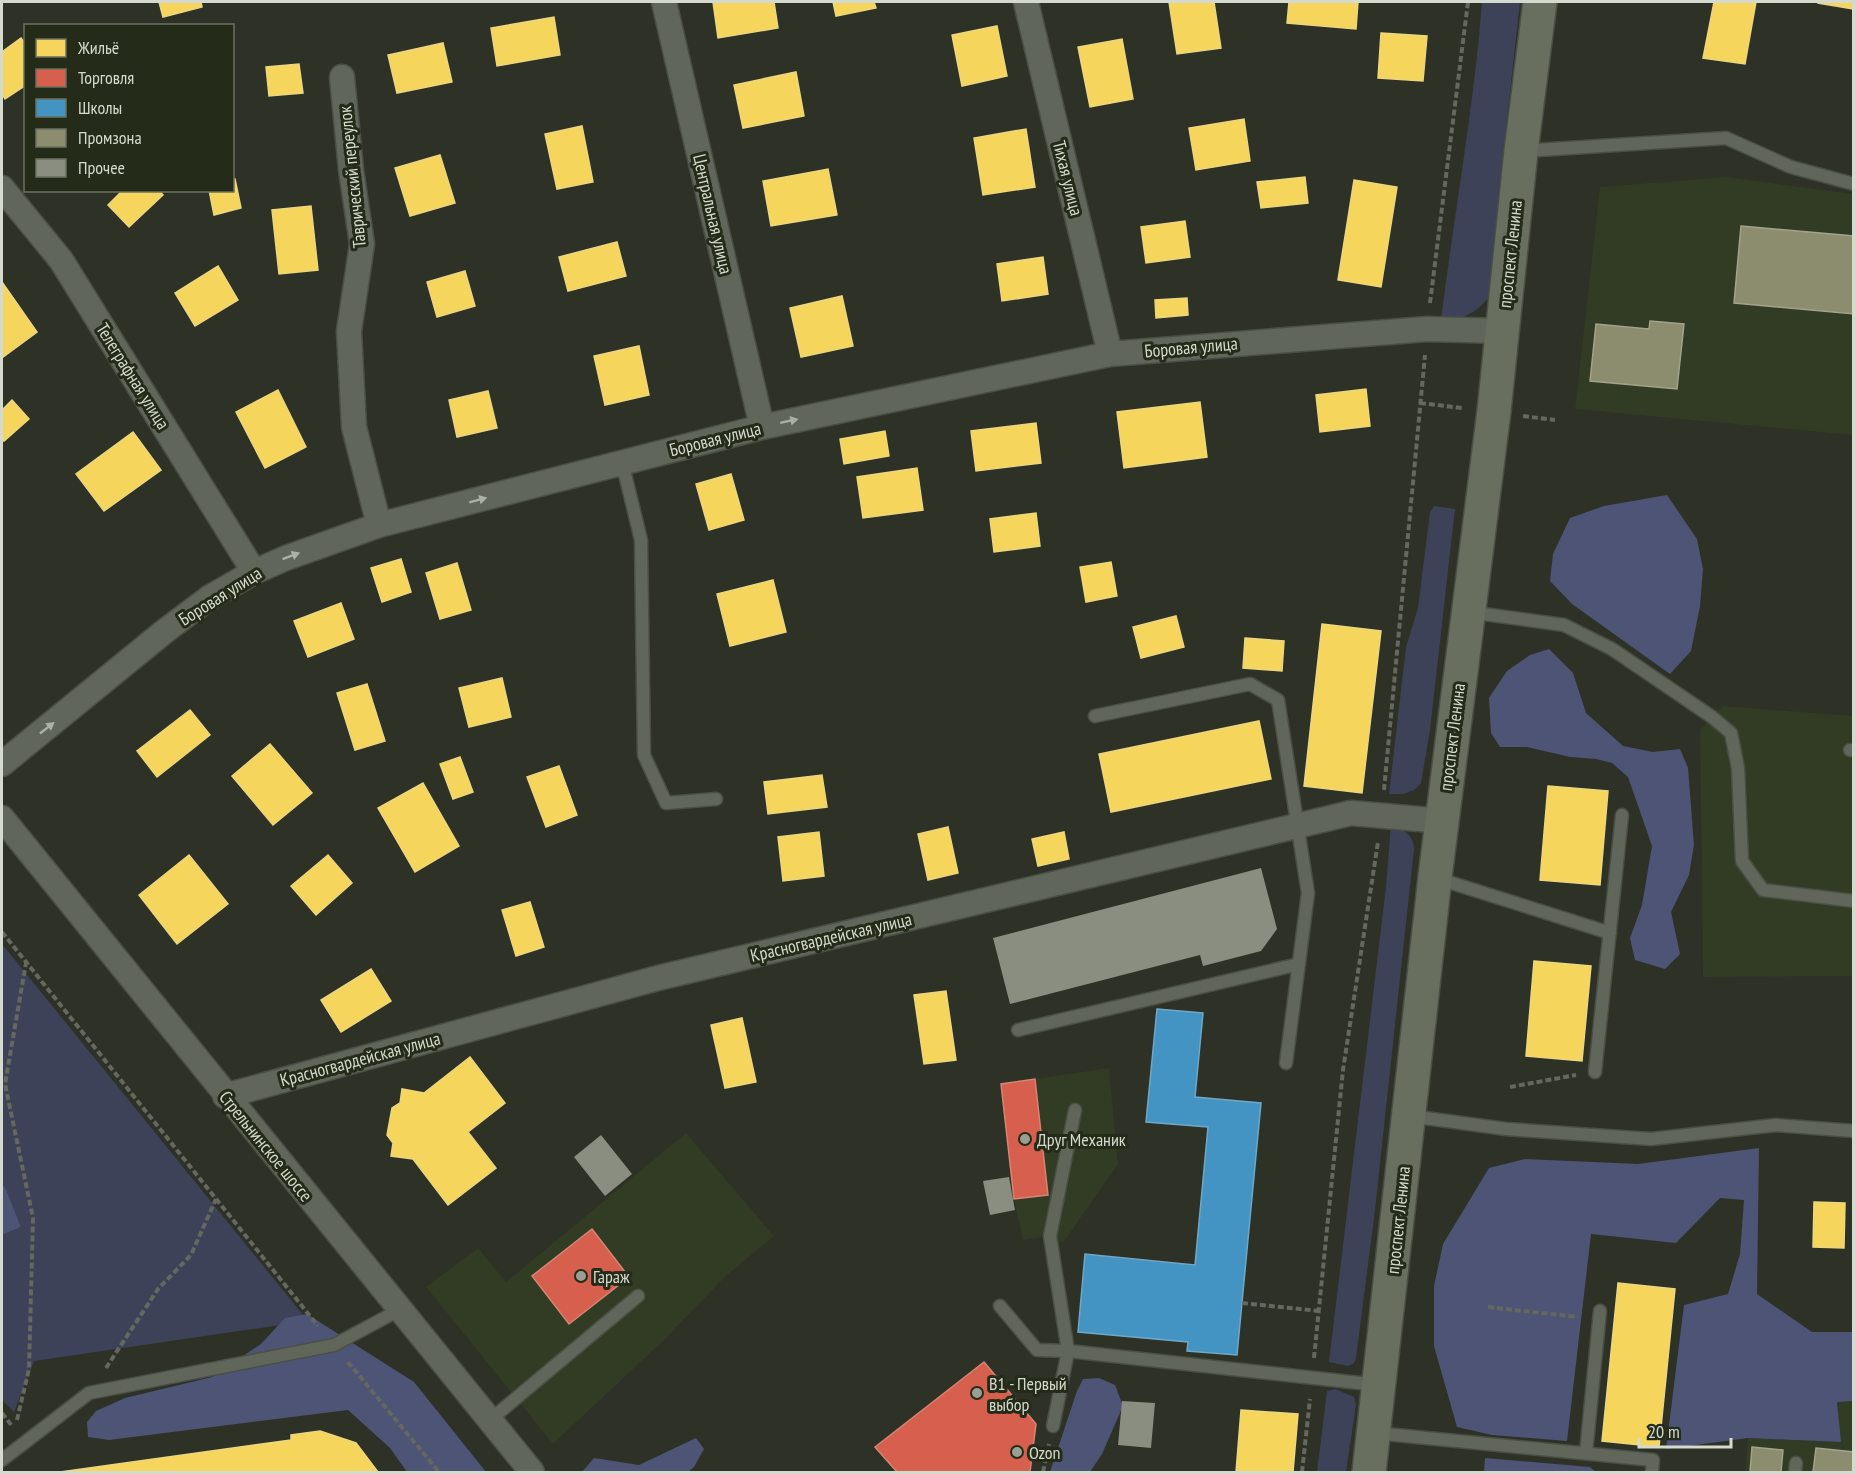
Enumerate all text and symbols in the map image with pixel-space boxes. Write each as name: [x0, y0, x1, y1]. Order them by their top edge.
legend: [24, 24, 234, 192]
text: Жильё: [77, 36, 119, 59]
text: Торговля: [78, 66, 134, 89]
text: Школы: [78, 96, 122, 119]
street label: Таврический переулок: [333, 105, 371, 249]
text: Промзона: [78, 126, 142, 149]
street label: Тихая улица: [1048, 138, 1088, 218]
street label: Центральная улица: [688, 152, 738, 276]
text: Прочее: [78, 156, 125, 179]
street label: проспект Ленина: [1493, 199, 1527, 309]
street label: Телеграфная улица: [91, 319, 175, 433]
street label: Боровая улица: [1143, 331, 1239, 363]
one-way arrow: [780, 416, 799, 425]
street label: Боровая улица: [667, 417, 763, 461]
one-way arrow: [469, 494, 487, 504]
one-way arrow: [283, 551, 301, 561]
street label: Боровая улица: [174, 561, 266, 631]
street label: проспект Ленина: [1434, 682, 1470, 792]
one-way arrow: [40, 722, 55, 734]
street label: Красногвардейская улица: [748, 907, 914, 967]
street label: Красногвардейская улица: [277, 1027, 443, 1091]
street label: Стрельнинское шоссе: [214, 1086, 318, 1206]
place label: Друг Механик: [1037, 1128, 1126, 1151]
marker: Друг Механик: [1018, 1132, 1032, 1146]
street label: проспект Ленина: [1381, 1165, 1415, 1275]
place label: Гараж: [593, 1265, 630, 1288]
marker: Гараж: [574, 1269, 588, 1283]
place label: В1 - Первый выбор: [989, 1372, 1067, 1416]
marker: В1 - Первый выбор: [970, 1386, 984, 1400]
scale bar: [1639, 1411, 1730, 1449]
text: 20 m: [1648, 1420, 1680, 1443]
place label: Ozon: [1029, 1441, 1061, 1464]
marker: Ozon: [1010, 1445, 1024, 1459]

